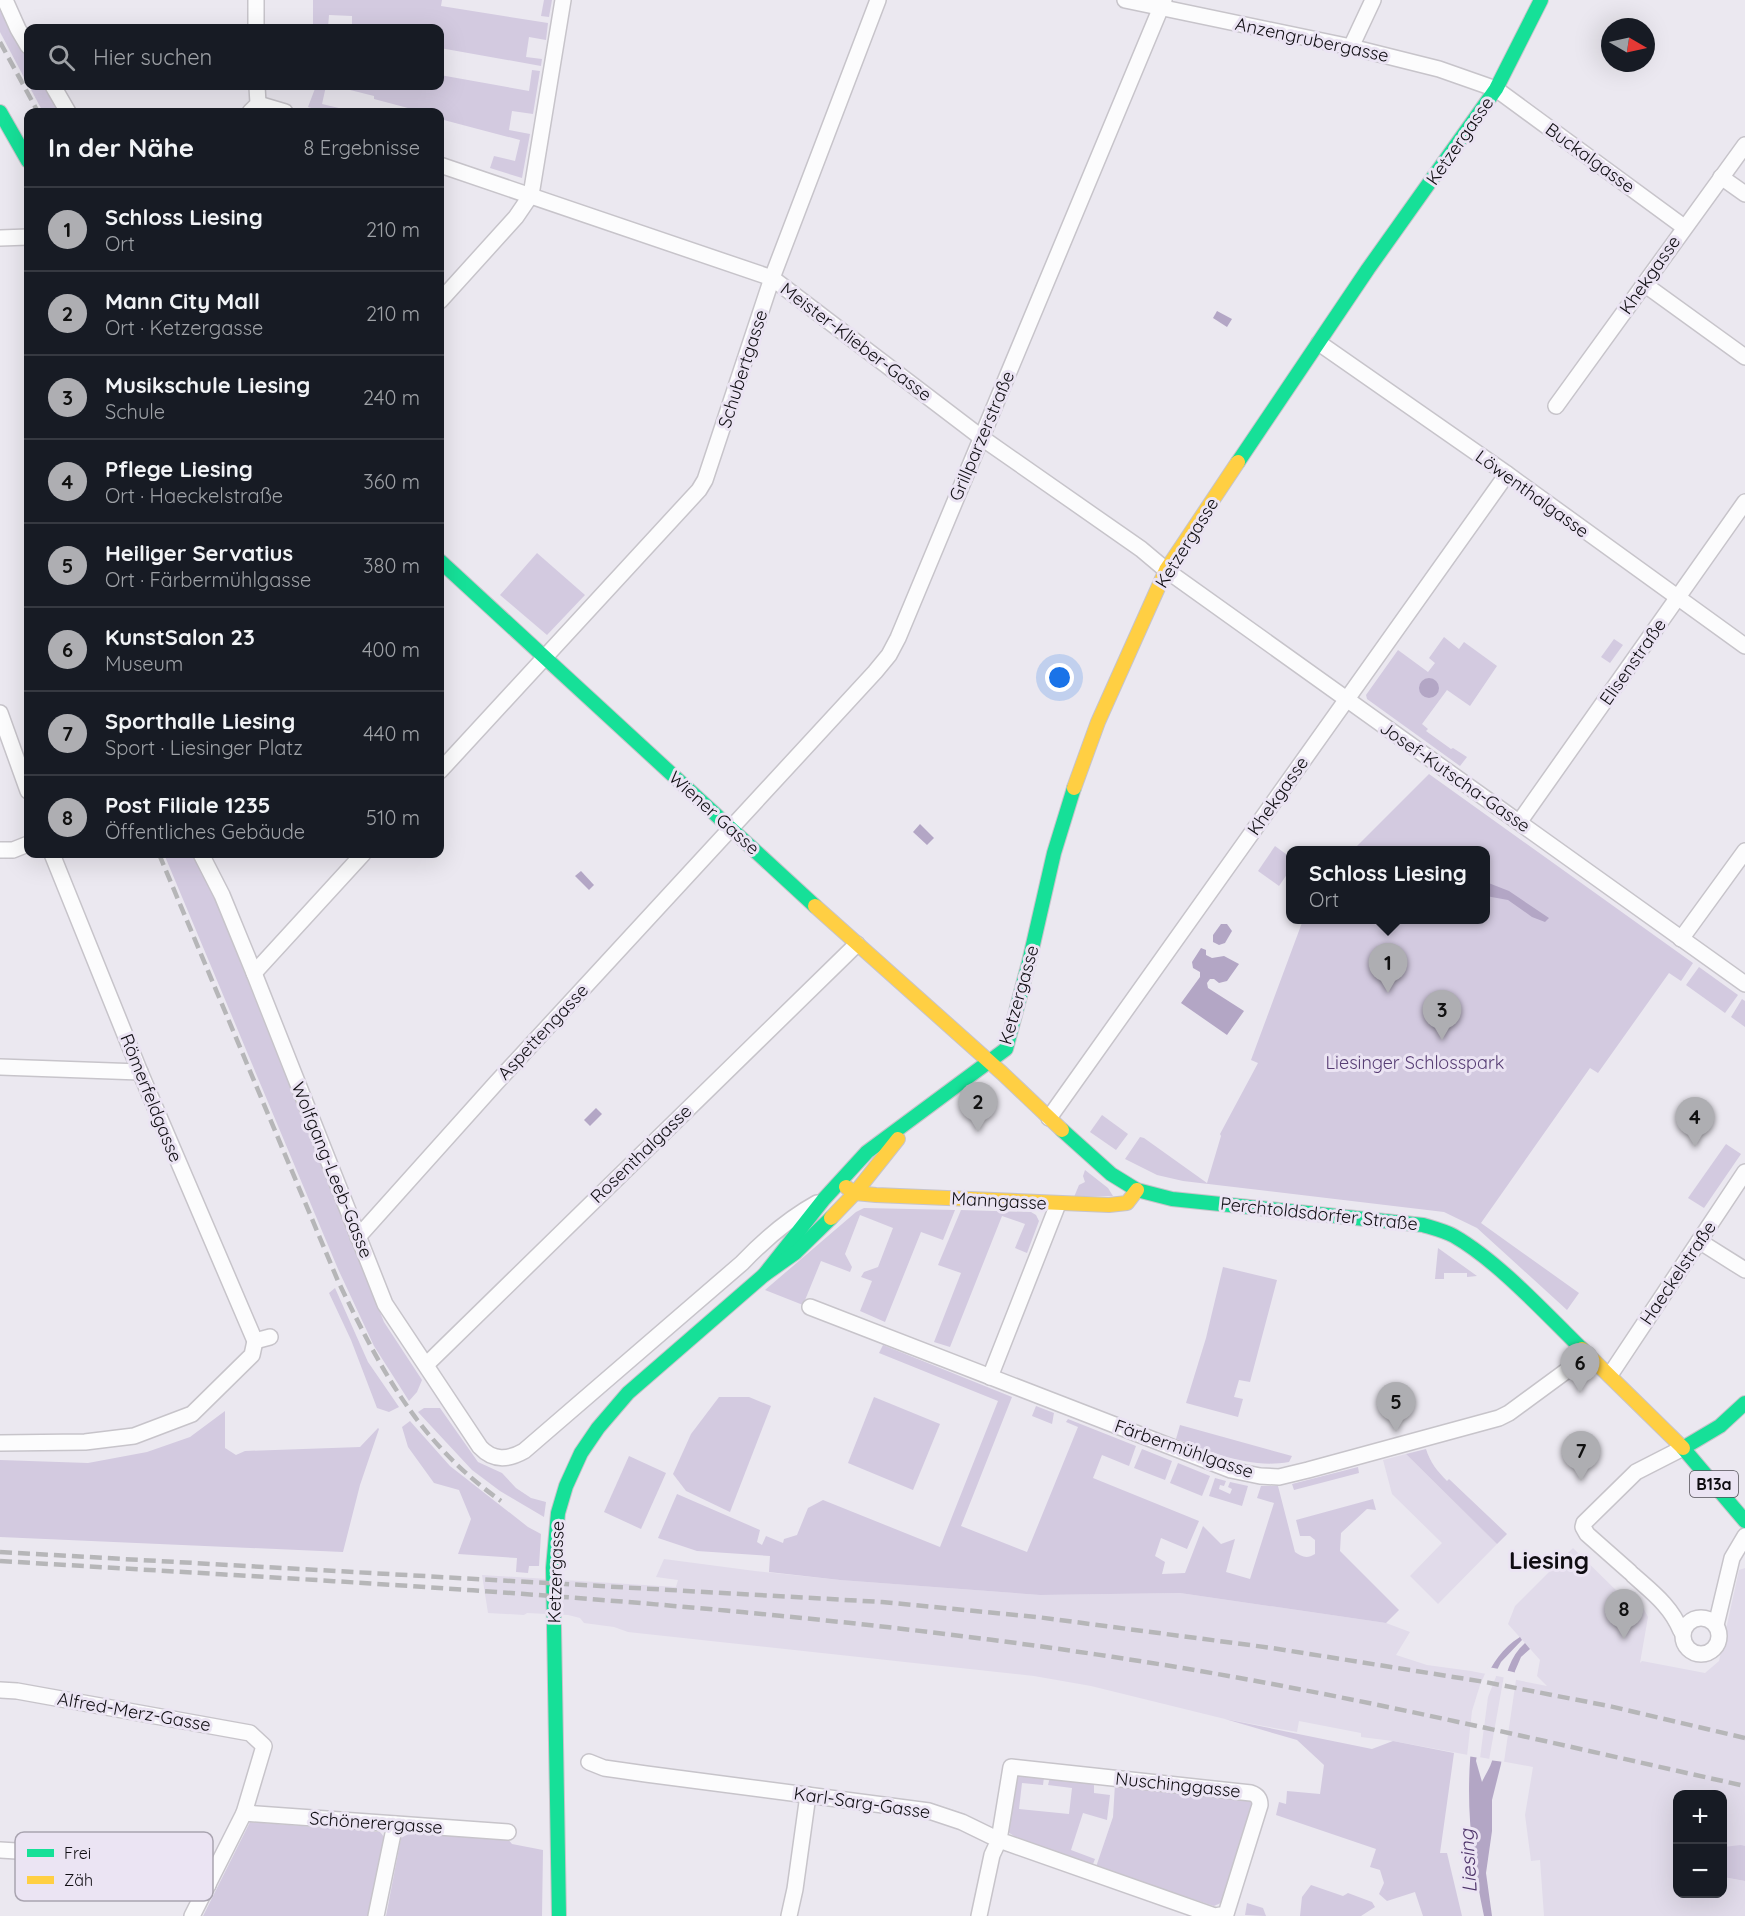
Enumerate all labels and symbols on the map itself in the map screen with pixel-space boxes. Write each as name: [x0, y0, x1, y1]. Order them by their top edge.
street label: Anzengrubergasse: [1233, 12, 1391, 67]
north arrow: [1601, 18, 1655, 72]
street label: Ketzergasse: [1421, 92, 1498, 189]
street label: Buckalgasse: [1541, 117, 1639, 198]
street label: Khekgasse: [1614, 231, 1685, 319]
street label: Meister-Klieber-Gasse: [776, 277, 937, 406]
street label: Schubertgasse: [713, 307, 772, 431]
street label: Grillparzerstraße: [944, 367, 1019, 504]
street label: Löwenthalgasse: [1471, 445, 1594, 543]
street label: Ketzergasse: [1150, 493, 1223, 592]
street label: Elisenstraße: [1594, 614, 1671, 709]
your location: [1045, 663, 1074, 692]
street label: Josef-Kutscha-Gasse: [1376, 716, 1535, 837]
street label: Khekgasse: [1242, 752, 1313, 840]
street label: Wiener Gasse: [664, 766, 765, 860]
street label: Ketzergasse: [993, 942, 1044, 1047]
pin: 1: [1368, 944, 1408, 993]
street label: Aspettengasse: [492, 979, 593, 1084]
pin: 3: [1422, 990, 1462, 1040]
street label: Römerfeldgasse: [115, 1030, 188, 1165]
park label: Liesinger Schlosspark: [1326, 1051, 1504, 1074]
street label: Wolfgang-Leeb-Gasse: [287, 1078, 378, 1261]
pin: 2: [958, 1082, 998, 1132]
pin: 4: [1676, 1098, 1714, 1147]
street label: Rosenthalgasse: [585, 1099, 696, 1208]
street label: Manngasse: [951, 1187, 1047, 1214]
street label: Perchtoldsdorfer Straße: [1219, 1192, 1419, 1235]
street label: Haeckelstraße: [1634, 1216, 1721, 1329]
pin: 6: [1560, 1344, 1600, 1393]
pin: 5: [1376, 1382, 1416, 1432]
street label: Färbermühlgasse: [1112, 1414, 1257, 1483]
pin: 7: [1562, 1432, 1600, 1481]
road number: B13a: [1690, 1471, 1738, 1497]
street label: Ketzergasse: [542, 1520, 569, 1624]
district label: Liesing: [1509, 1545, 1589, 1575]
pin: 8: [1604, 1590, 1644, 1639]
street label: Alfred-Merz-Gasse: [56, 1687, 213, 1736]
street label: Nuschinggasse: [1114, 1766, 1242, 1803]
street label: Karl-Sarg-Gasse: [792, 1782, 932, 1823]
street label: Schönerergasse: [309, 1806, 443, 1839]
water label: Liesing: [1453, 1827, 1482, 1894]
legend: [15, 1832, 213, 1901]
text: Frei: [64, 1843, 91, 1863]
text: Zäh: [64, 1870, 93, 1890]

